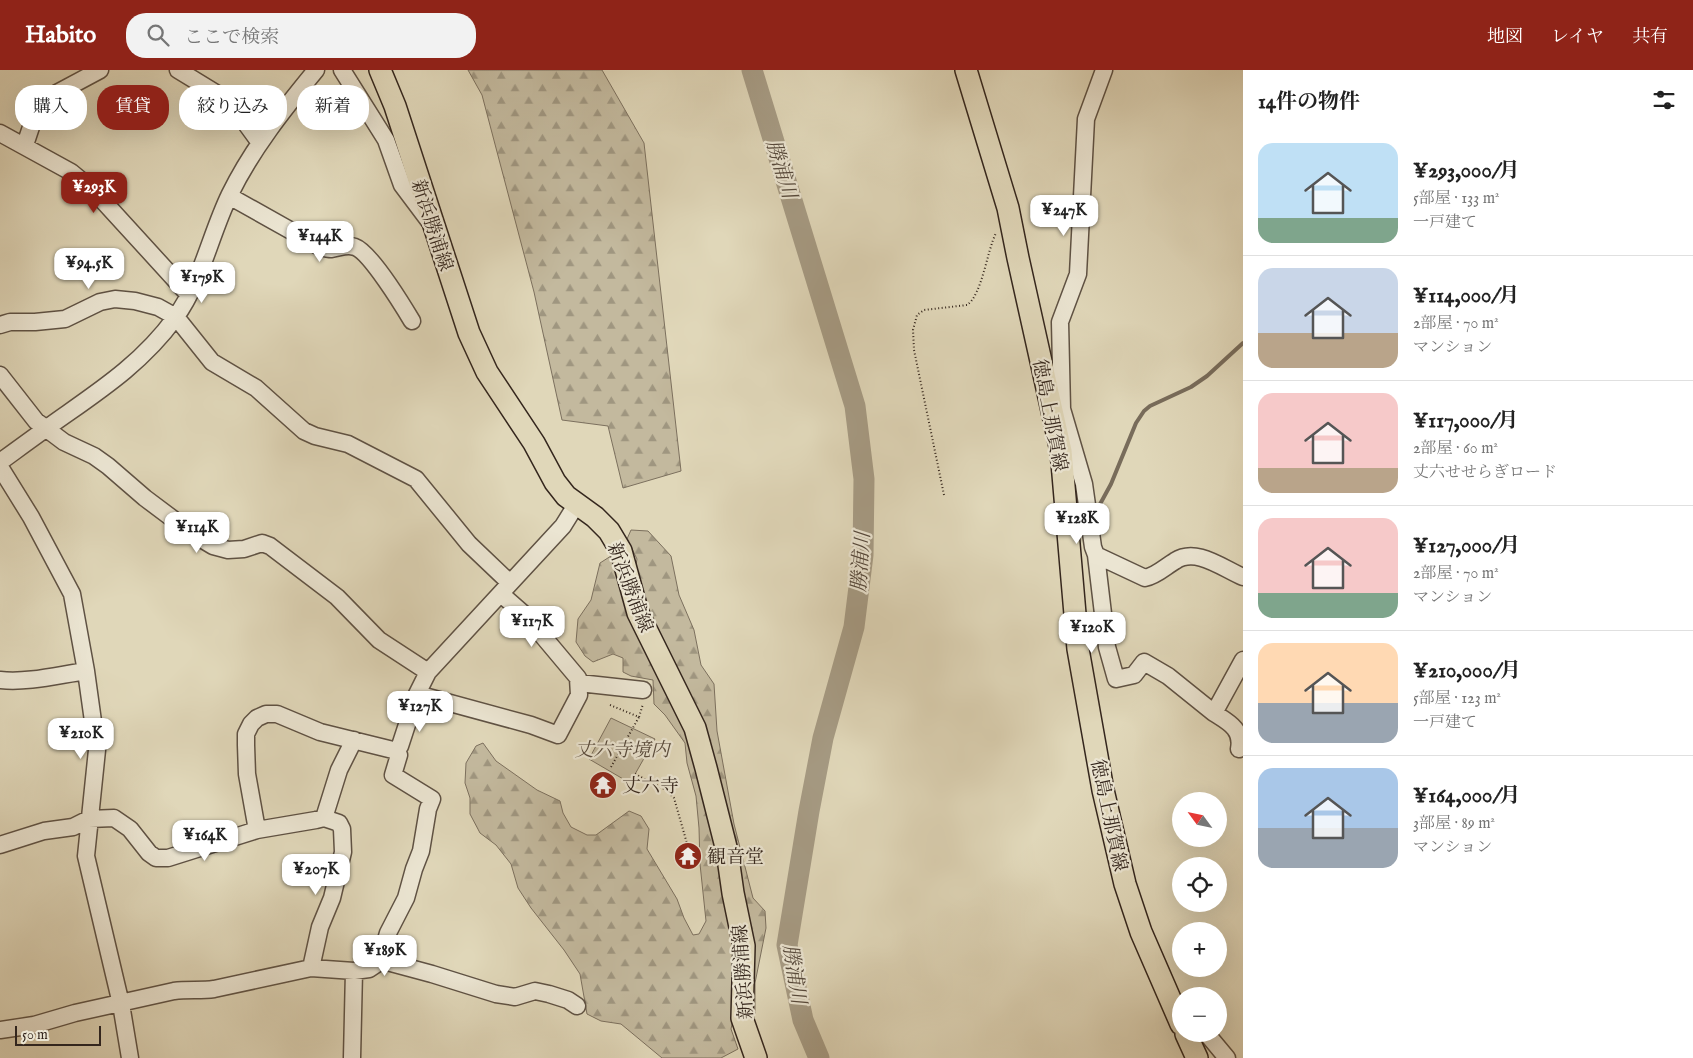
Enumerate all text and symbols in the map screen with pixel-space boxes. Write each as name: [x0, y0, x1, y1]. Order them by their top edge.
search box: [126, 13, 476, 58]
text: Habito: [25, 20, 96, 51]
icon: search: [144, 21, 172, 49]
text: ここで検索: [184, 26, 279, 50]
text: 地図: [1487, 26, 1523, 49]
text: レイヤ: [1551, 26, 1604, 49]
text: 共有: [1632, 26, 1668, 49]
chip: 購入: [15, 85, 87, 130]
chip: 賃貸: [97, 85, 169, 130]
chip: 絞り込み: [179, 85, 287, 130]
chip: 新着: [297, 85, 369, 130]
icon: filters: [1650, 86, 1678, 114]
text: 14件の物件: [1258, 89, 1360, 116]
water label: 勝浦川: [760, 137, 802, 204]
text: ¥293,000/月: [1413, 158, 1520, 185]
icon: home: [1298, 163, 1358, 223]
pin: ¥293K: [59, 172, 129, 214]
street label: 新浜勝浦線: [405, 177, 457, 275]
text: ¥293K: [72, 178, 116, 198]
text: 5部屋 · 133 m²: [1413, 189, 1500, 209]
pin: ¥247K: [1029, 194, 1099, 237]
text: ¥247K: [1041, 201, 1087, 221]
text: 一戸建て: [1413, 213, 1477, 233]
pin: ¥144K: [285, 220, 355, 263]
text: ¥144K: [298, 227, 342, 247]
pin: ¥94.5K: [48, 248, 130, 290]
text: ¥94.5K: [65, 254, 113, 274]
pin: ¥179K: [167, 262, 237, 304]
text: ¥179K: [180, 268, 224, 288]
text: ¥114,000/月: [1413, 283, 1520, 310]
icon: home: [1298, 288, 1358, 348]
text: 2部屋 · 70 m²: [1413, 314, 1499, 334]
text: マンション: [1413, 338, 1492, 358]
street label: 徳島上那賀線: [1026, 357, 1072, 474]
text: ¥117,000/月: [1413, 408, 1518, 435]
icon: home: [1298, 413, 1358, 473]
text: 2部屋 · 60 m²: [1413, 439, 1498, 459]
text: 丈六せせらぎロード: [1413, 463, 1557, 483]
pin: ¥128K: [1042, 502, 1112, 545]
text: ¥128K: [1056, 509, 1098, 529]
pin: ¥114K: [162, 512, 232, 554]
text: ¥114K: [176, 518, 219, 538]
water label: 勝浦川: [847, 529, 876, 593]
text: ¥127,000/月: [1413, 533, 1520, 560]
icon: home: [1298, 538, 1358, 598]
street label: 新浜勝浦線: [601, 539, 657, 636]
text: 2部屋 · 70 m²: [1413, 564, 1499, 584]
text: マンション: [1413, 588, 1492, 608]
pin: ¥117K: [497, 606, 567, 648]
text: ¥117K: [511, 612, 553, 632]
pin: ¥120K: [1057, 612, 1127, 654]
text: ¥120K: [1070, 618, 1114, 638]
text: ¥210,000/月: [1413, 658, 1521, 685]
icon: home: [1298, 663, 1358, 723]
text: 5部屋 · 123 m²: [1413, 689, 1501, 709]
pin: ¥127K: [385, 690, 455, 733]
text: ¥127K: [398, 697, 442, 717]
text: 一戸建て: [1413, 713, 1477, 733]
pin: ¥210K: [46, 718, 116, 760]
text: ¥210K: [59, 724, 103, 744]
park label: 丈六寺境内: [574, 739, 671, 763]
street label: 徳島上那賀線: [1084, 757, 1132, 874]
temple icon: 丈六寺: [588, 770, 618, 800]
place label: 丈六寺: [622, 775, 679, 799]
text: ¥164,000/月: [1413, 783, 1521, 810]
icon: home: [1298, 788, 1358, 848]
north arrow: [1172, 792, 1228, 848]
map controls: [1172, 792, 1227, 1042]
text: 3部屋 · 89 m²: [1413, 814, 1495, 834]
pin: ¥164K: [170, 820, 240, 862]
text: ¥164K: [183, 826, 227, 846]
text: マンション: [1413, 838, 1492, 858]
temple icon: 観音堂: [673, 841, 703, 871]
place label: 観音堂: [707, 846, 764, 870]
pin: ¥207K: [281, 854, 351, 896]
button: locate: [1172, 857, 1227, 912]
text: ¥207K: [293, 860, 339, 880]
button: +: [1172, 922, 1227, 977]
street label: 新浜勝浦線: [729, 924, 759, 1020]
pin: ¥189K: [350, 934, 420, 977]
text: ¥189K: [364, 941, 406, 961]
water label: 勝浦川: [776, 943, 811, 1008]
button: −: [1172, 987, 1227, 1042]
scale bar: [15, 1023, 101, 1046]
text: 50 m: [22, 1026, 48, 1044]

